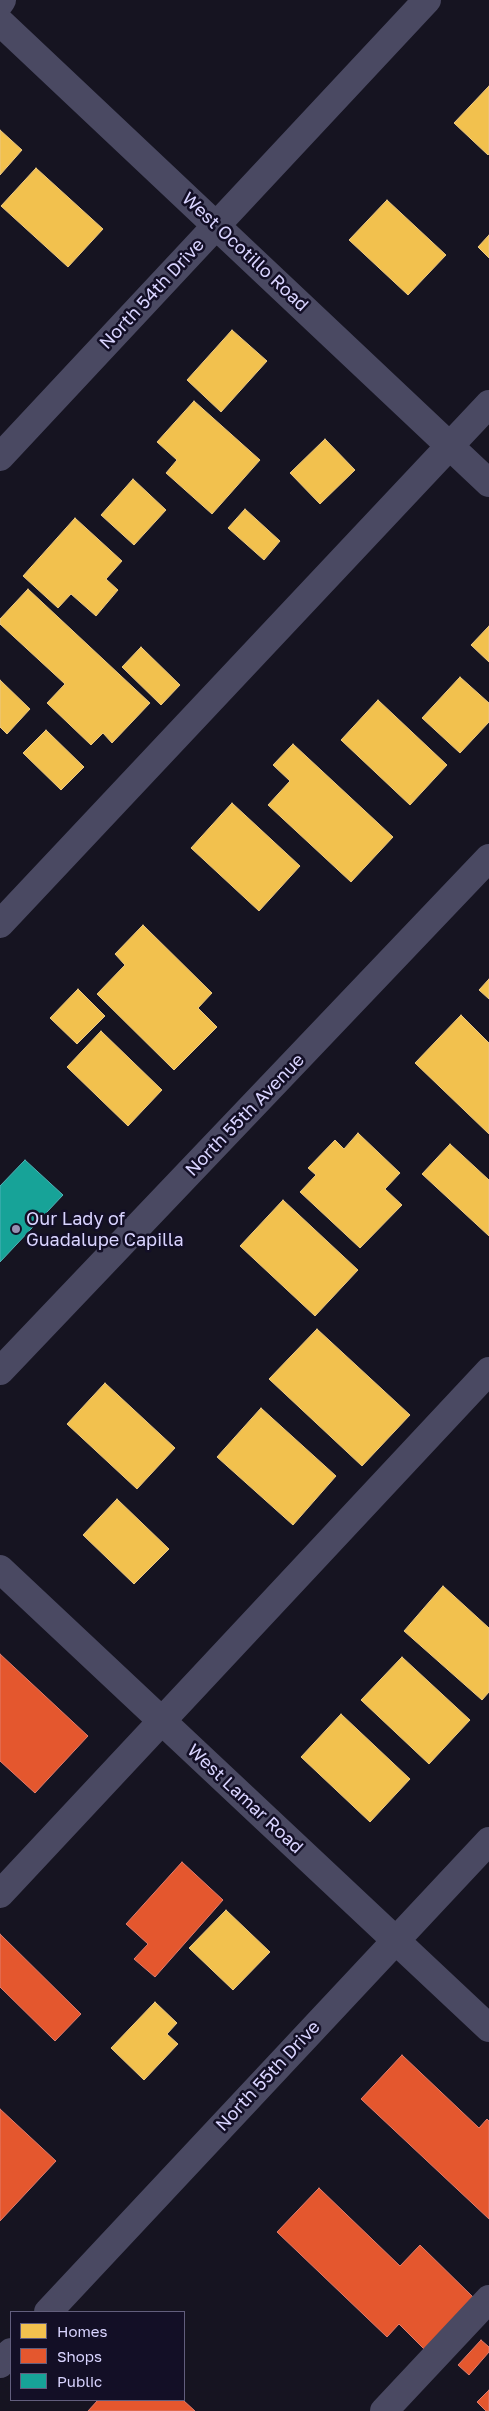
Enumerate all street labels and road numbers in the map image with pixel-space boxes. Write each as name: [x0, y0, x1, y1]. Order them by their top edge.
street label: West Ocotillo Road: [177, 188, 313, 316]
street label: North 54th Drive: [95, 234, 209, 354]
street label: North 55th Avenue: [181, 1049, 309, 1181]
street label: West Lamar Road: [183, 1740, 307, 1858]
street label: North 55th Drive: [211, 2016, 325, 2136]

